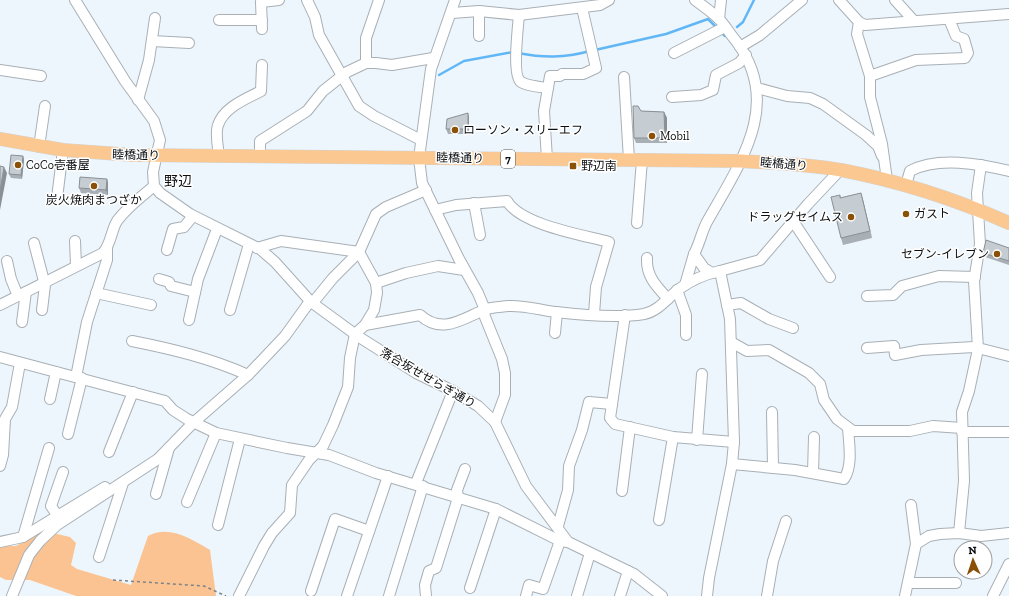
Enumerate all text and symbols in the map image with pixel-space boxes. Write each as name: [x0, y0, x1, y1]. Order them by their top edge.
place label: ローソン・スリーエフ: [463, 123, 583, 137]
marker: ローソン・スリーエフ: [450, 125, 460, 135]
place label: Mobil: [660, 129, 689, 143]
marker: Mobil: [647, 131, 657, 141]
street label: 睦橋通り: [112, 148, 160, 162]
road number: 7: [501, 150, 515, 168]
street label: 睦橋通り: [436, 151, 484, 165]
street label: 睦橋通り: [759, 155, 809, 173]
place label: CoCo壱番屋: [26, 158, 90, 172]
place label: 野辺南: [581, 159, 617, 173]
marker: CoCo壱番屋: [13, 160, 23, 170]
marker: 野辺南: [568, 161, 578, 171]
district label: 野辺: [164, 173, 192, 190]
marker: 炭火焼肉まつざか: [89, 181, 99, 191]
place label: 炭火焼肉まつざか: [46, 193, 142, 207]
place label: ガスト: [914, 207, 950, 221]
marker: ガスト: [901, 209, 911, 219]
place label: ドラッグセイムス: [747, 210, 843, 224]
marker: ドラッグセイムス: [846, 212, 856, 222]
place label: セブン-イレブン: [901, 247, 989, 261]
marker: セブン-イレブン: [992, 249, 1002, 259]
street label: 落合坂せせらぎ通り: [378, 345, 478, 411]
north arrow: [953, 540, 993, 580]
text: N: [968, 544, 978, 557]

